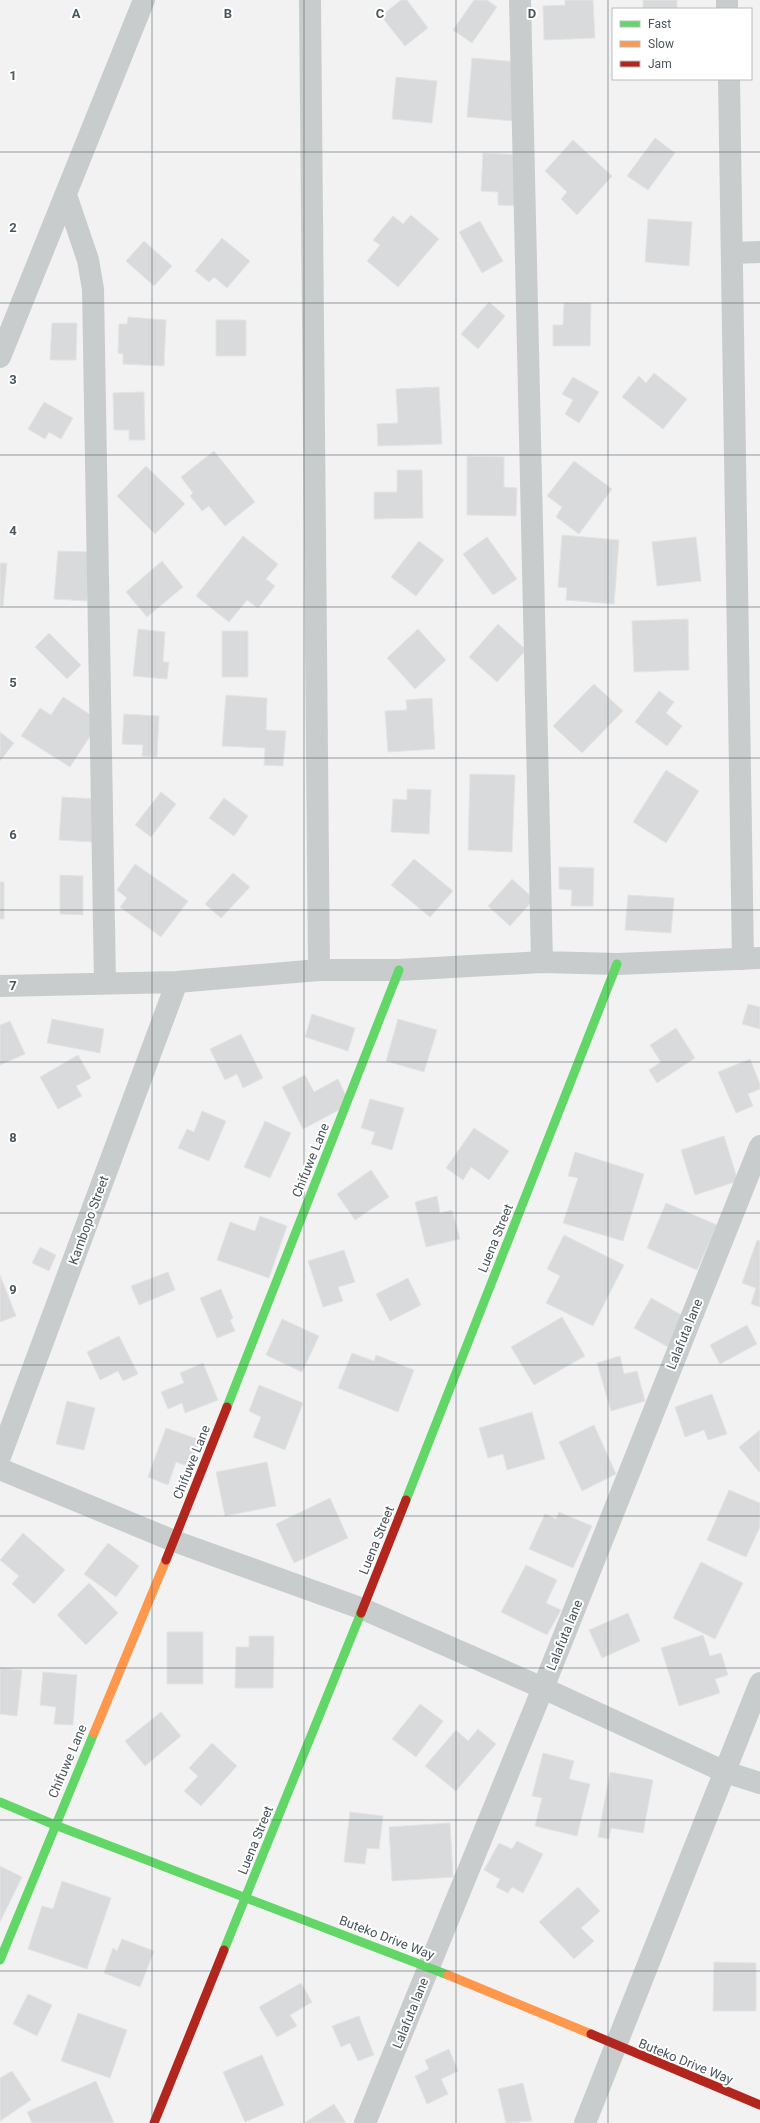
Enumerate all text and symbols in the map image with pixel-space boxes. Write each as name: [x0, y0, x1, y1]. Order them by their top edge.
text: A: [72, 6, 81, 21]
text: B: [224, 6, 232, 21]
text: C: [376, 6, 385, 21]
text: D: [528, 6, 536, 21]
legend: [612, 8, 752, 80]
text: Fast: [648, 17, 671, 31]
text: Slow: [648, 37, 674, 51]
text: Jam: [648, 57, 672, 71]
text: 1: [9, 68, 17, 83]
text: 2: [9, 220, 17, 235]
text: 3: [9, 372, 17, 387]
text: 4: [9, 523, 17, 538]
text: 5: [9, 675, 17, 690]
text: 6: [9, 827, 17, 842]
text: 7: [9, 978, 17, 993]
street label: Chifuwe Lane: [289, 1121, 332, 1199]
text: 8: [9, 1130, 17, 1145]
street label: Kambopo Street: [65, 1174, 112, 1267]
street label: Luena Street: [475, 1202, 516, 1275]
text: 9: [9, 1282, 17, 1297]
street label: Lalafuta lane: [663, 1297, 705, 1372]
street label: Chifuwe Lane: [170, 1423, 213, 1501]
street label: Luena Street: [356, 1504, 397, 1577]
street label: Lalafuta lane: [543, 1598, 585, 1673]
street label: Chifuwe Lane: [45, 1722, 90, 1800]
street label: Luena Street: [235, 1804, 276, 1877]
street label: Buteko Drive Way: [337, 1912, 436, 1962]
street label: Lalafuta lane: [389, 1976, 431, 2051]
street label: Buteko Drive Way: [636, 2036, 735, 2087]

